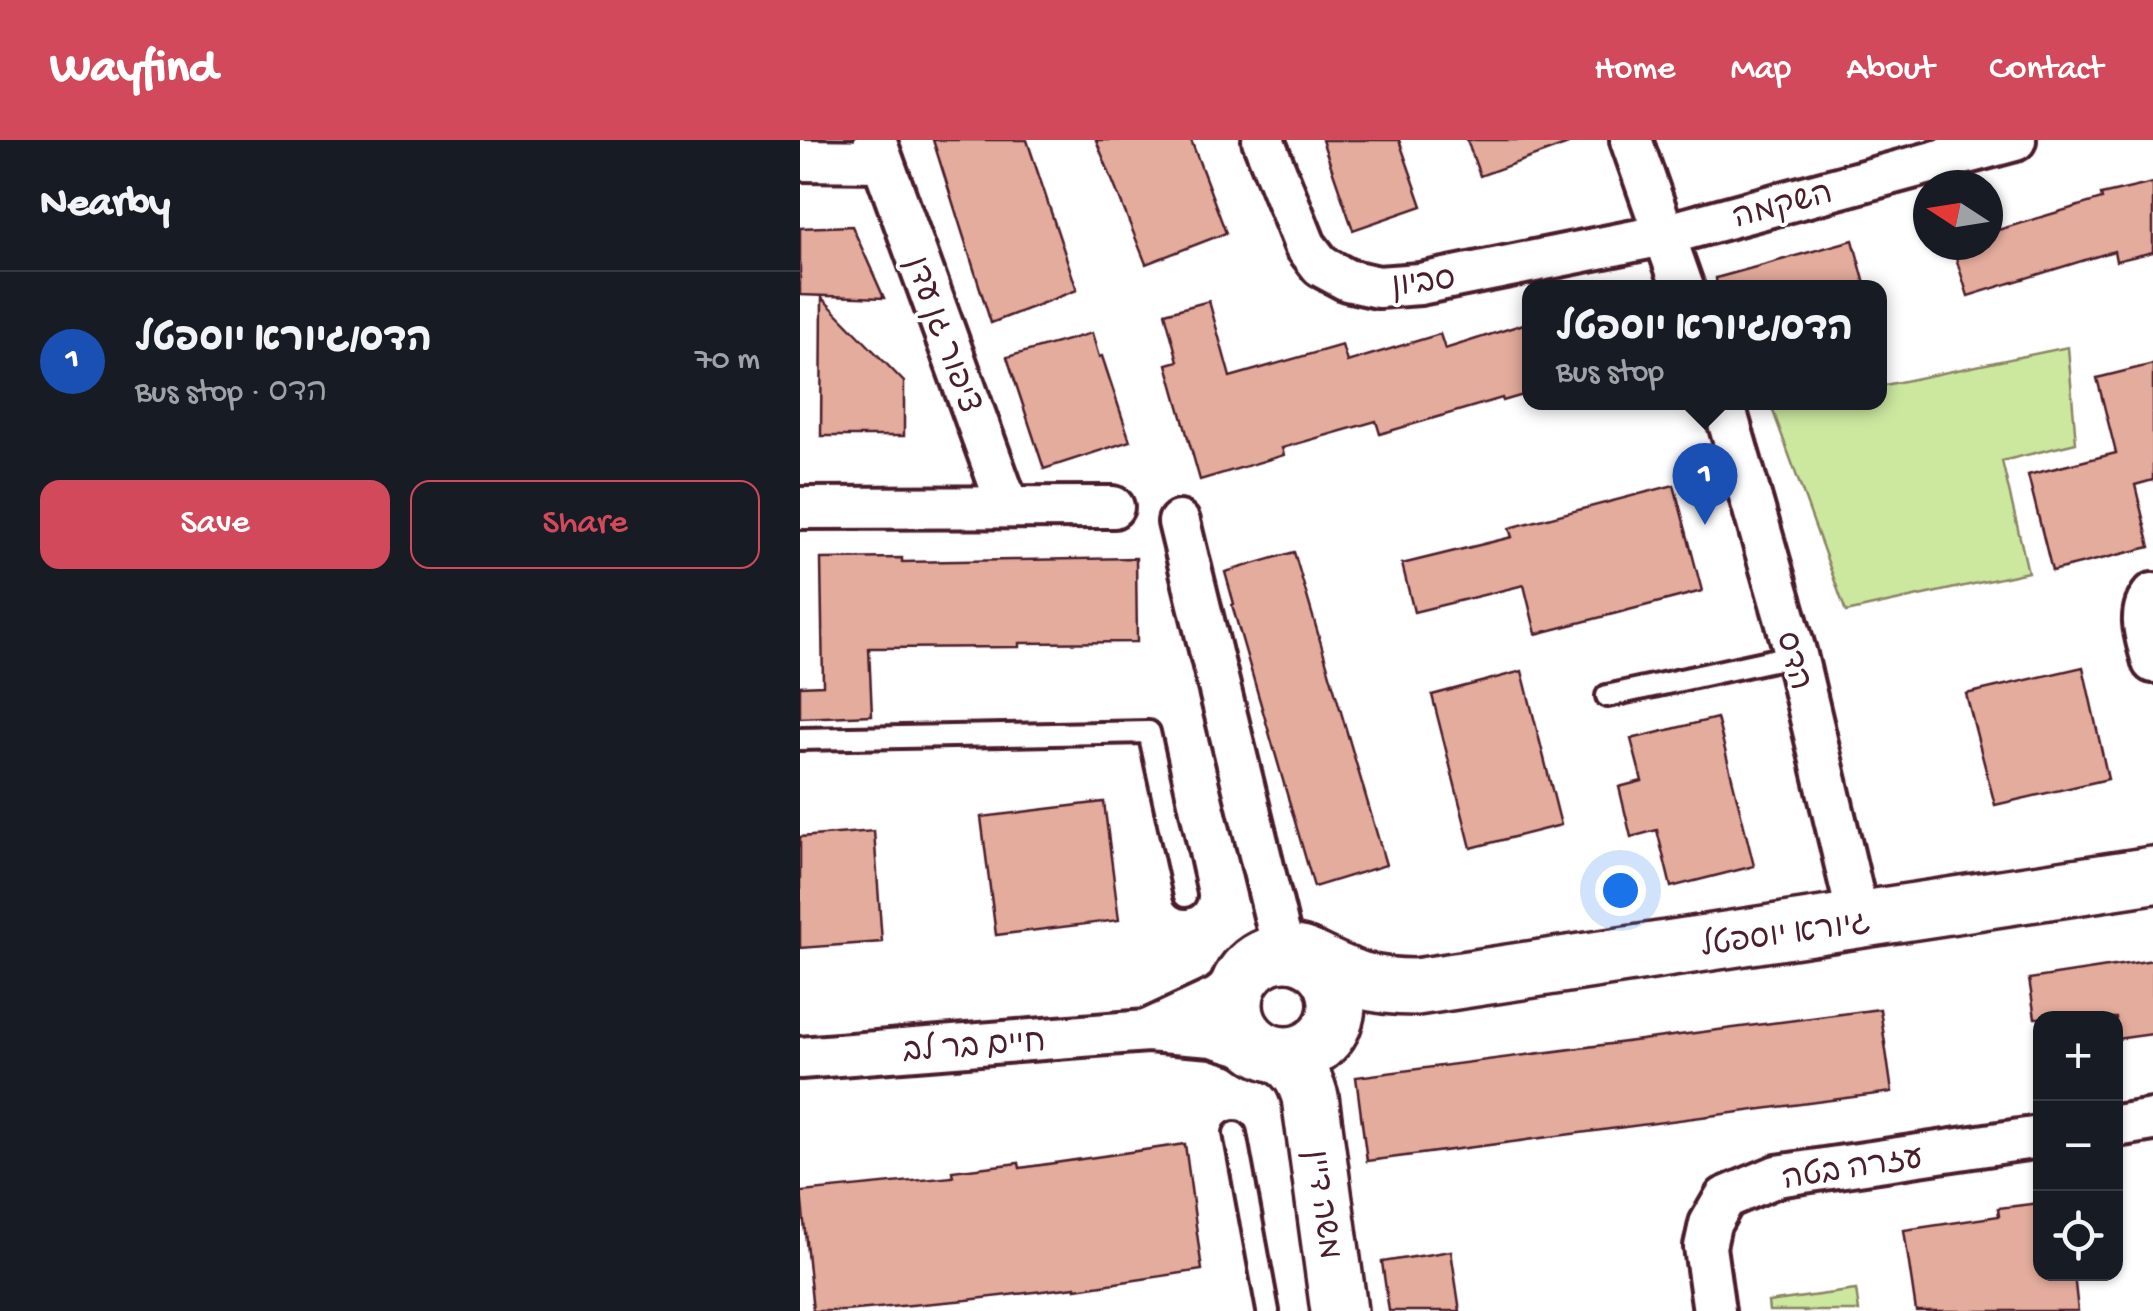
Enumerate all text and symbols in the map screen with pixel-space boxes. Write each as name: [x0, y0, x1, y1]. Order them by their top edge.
text: Wayfind: [50, 42, 217, 99]
text: Home: [1594, 50, 1675, 91]
text: Map: [1730, 50, 1791, 91]
text: About: [1846, 50, 1934, 91]
text: Contact: [1989, 50, 2103, 91]
north arrow: [1913, 170, 2003, 260]
street label: השקמה: [1729, 176, 1837, 239]
text: Nearby: [40, 181, 170, 230]
street label: ציפור גן עדן: [894, 252, 986, 419]
street label: סביון: [1389, 262, 1458, 308]
popup: [1522, 280, 1887, 410]
text: הדס/גיורא יוספטל: [1556, 309, 1853, 353]
text: הדס/גיורא יוספטל: [135, 320, 432, 364]
text: 1: [66, 342, 79, 380]
text: 70 m: [695, 342, 760, 380]
text: Bus stop: [1556, 355, 1664, 393]
text: Bus stop · הדס: [135, 375, 327, 413]
pin: 1: [1672, 442, 1738, 525]
button: Save: [40, 480, 390, 569]
button: Share: [410, 480, 760, 569]
street label: הדס: [1765, 628, 1817, 695]
your location: [1595, 865, 1646, 916]
street label: גיורא יוספטל: [1698, 904, 1873, 968]
map controls: [2033, 1011, 2123, 1281]
button: +: [2033, 1011, 2123, 1101]
street label: חיים בר לב: [902, 1023, 1047, 1073]
button: −: [2033, 1101, 2123, 1191]
street label: עזרה בטה: [1780, 1141, 1926, 1201]
street label: משה דיין: [1294, 1147, 1347, 1262]
button: locate: [2033, 1191, 2123, 1281]

